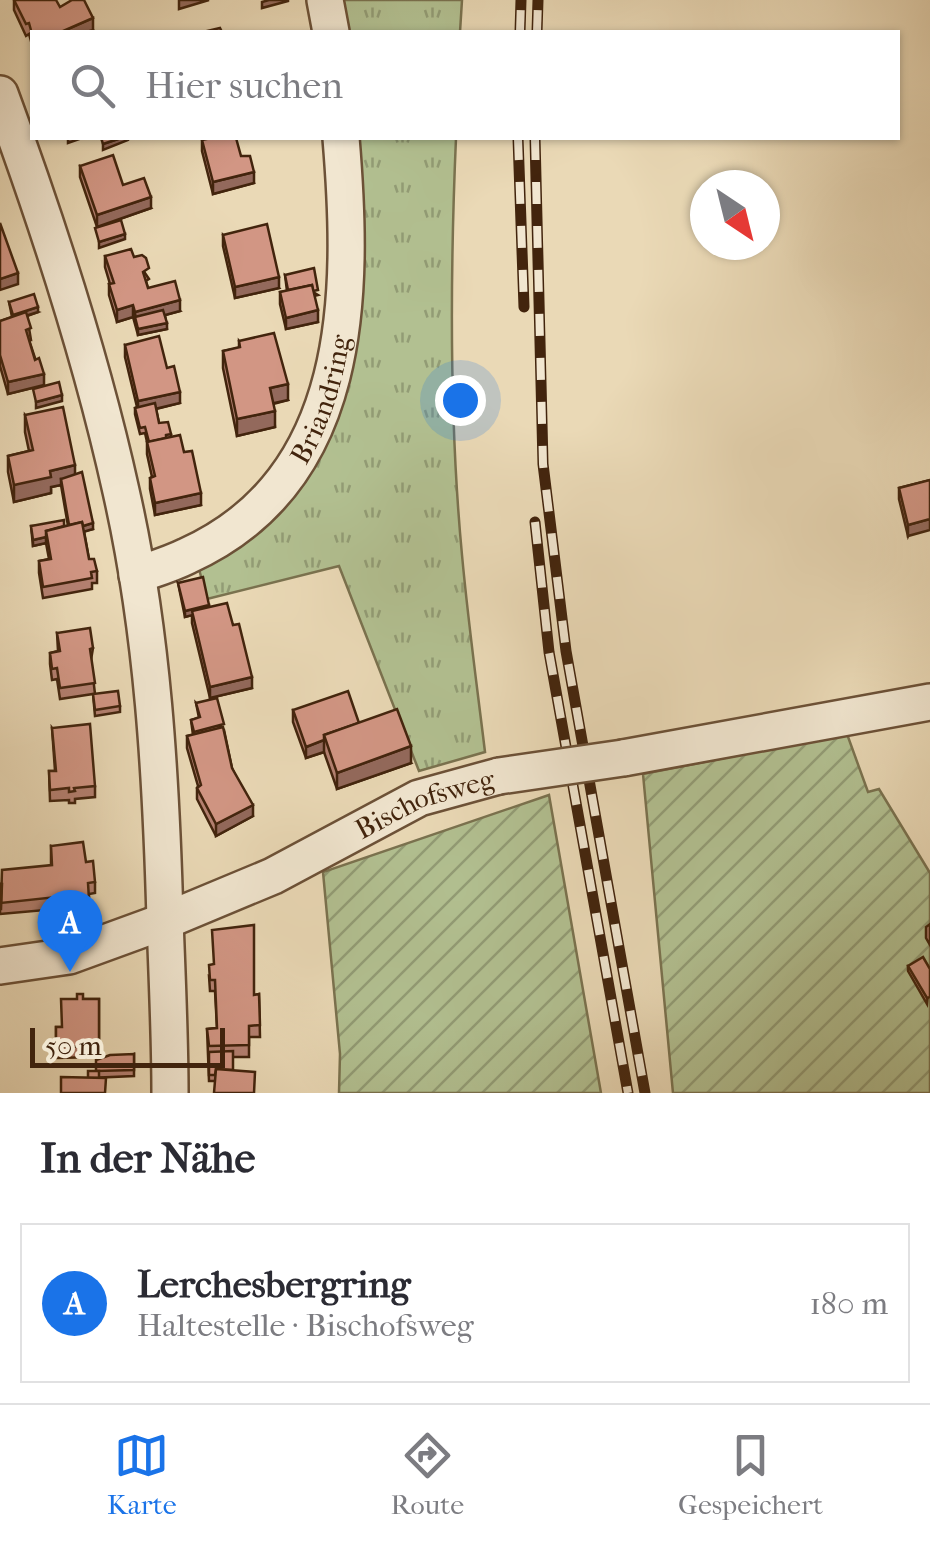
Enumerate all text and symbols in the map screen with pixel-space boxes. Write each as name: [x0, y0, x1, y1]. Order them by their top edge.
search box: [30, 30, 900, 140]
icon: search: [65, 58, 120, 113]
text: Hier suchen: [145, 63, 343, 108]
north arrow: [690, 170, 780, 260]
street label: Briandring: [283, 331, 357, 469]
your location: [435, 375, 486, 426]
street label: Bischofsweg: [349, 761, 499, 846]
pin: A: [38, 890, 102, 972]
scale bar: [30, 1023, 225, 1068]
text: 50 m: [45, 1029, 102, 1062]
text: In der Nähe: [40, 1134, 255, 1183]
text: Lerchesbergring: [137, 1262, 411, 1307]
text: A: [64, 1285, 85, 1322]
text: 180 m: [809, 1285, 888, 1322]
text: Haltestelle · Bischofsweg: [137, 1307, 474, 1344]
tab: Karte: [107, 1428, 177, 1521]
tab: Route: [391, 1428, 464, 1521]
tab: Gespeichert: [678, 1428, 823, 1521]

